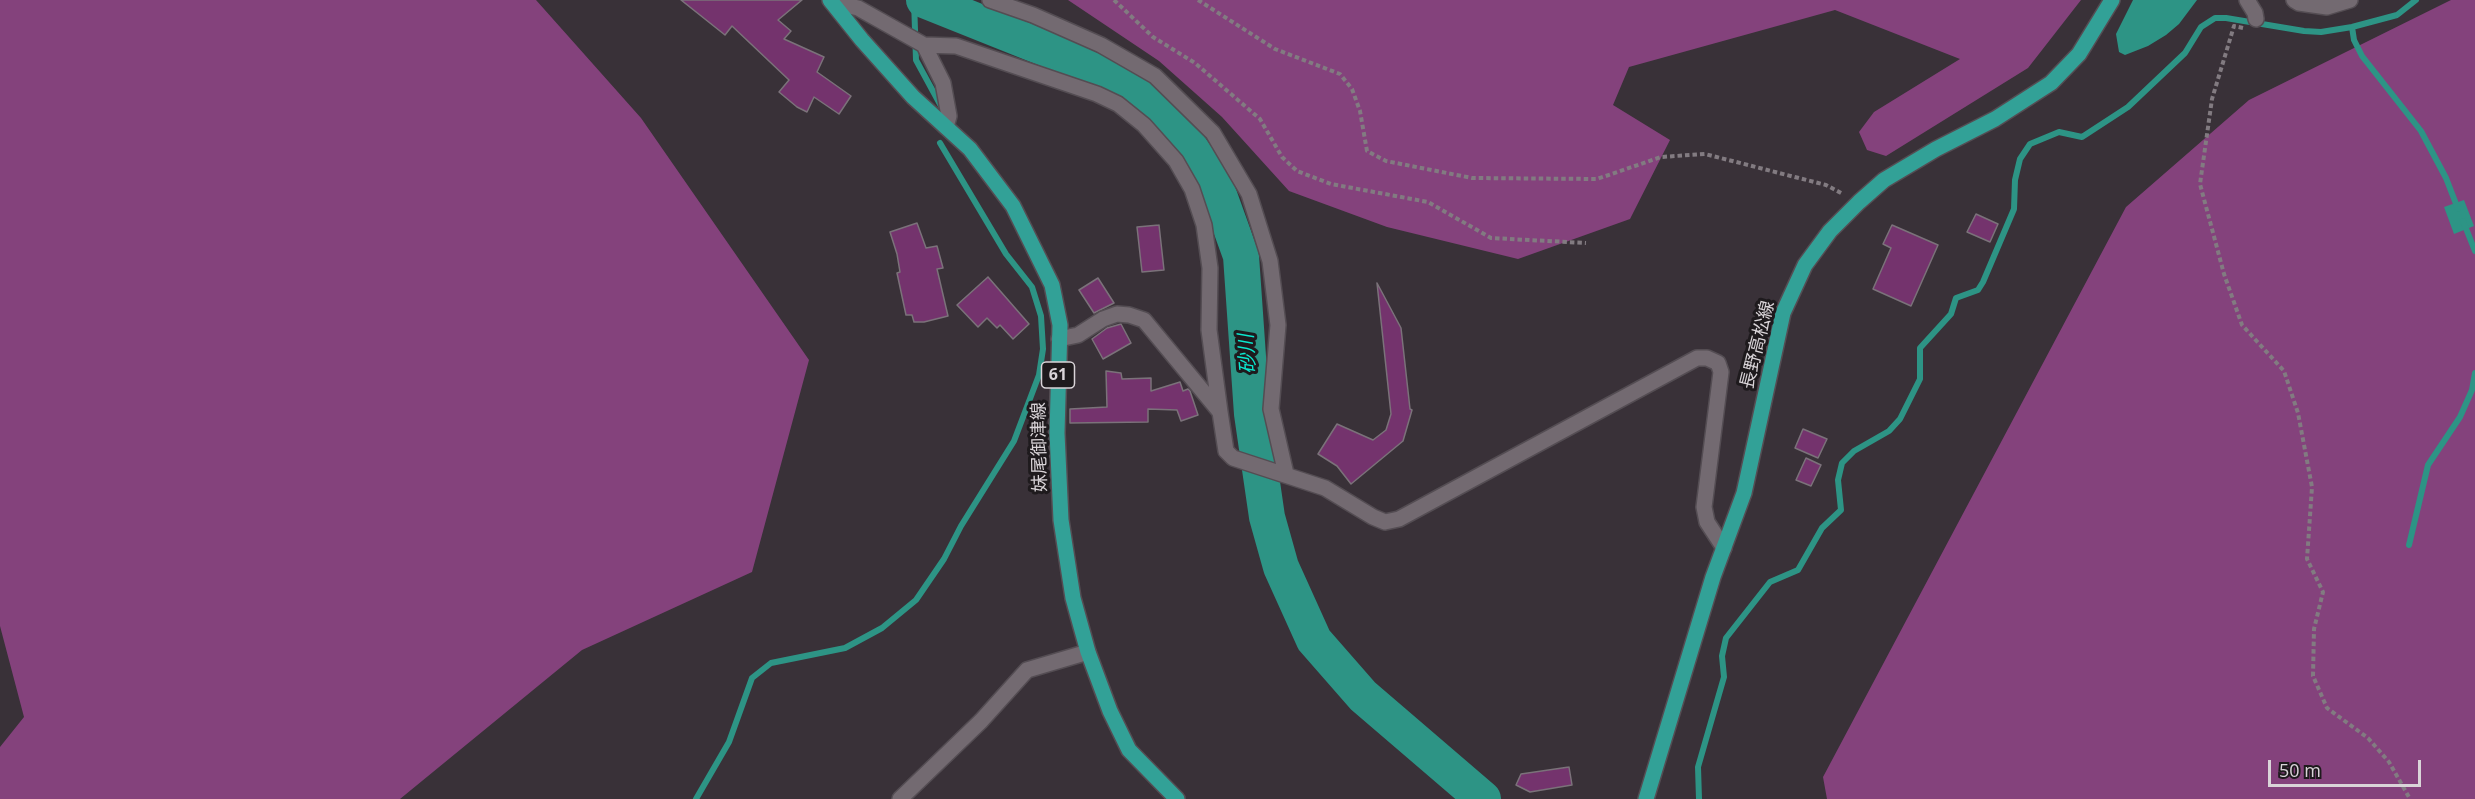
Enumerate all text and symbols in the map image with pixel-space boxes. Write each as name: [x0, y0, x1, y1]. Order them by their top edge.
street label: 長野高松線: [1737, 299, 1779, 391]
water label: 砂川: [1235, 333, 1261, 375]
road number: 61: [1042, 362, 1074, 388]
street label: 妹尾御津線: [1028, 402, 1052, 492]
scale bar: [2271, 748, 2424, 786]
text: 50 m: [2279, 758, 2321, 782]

